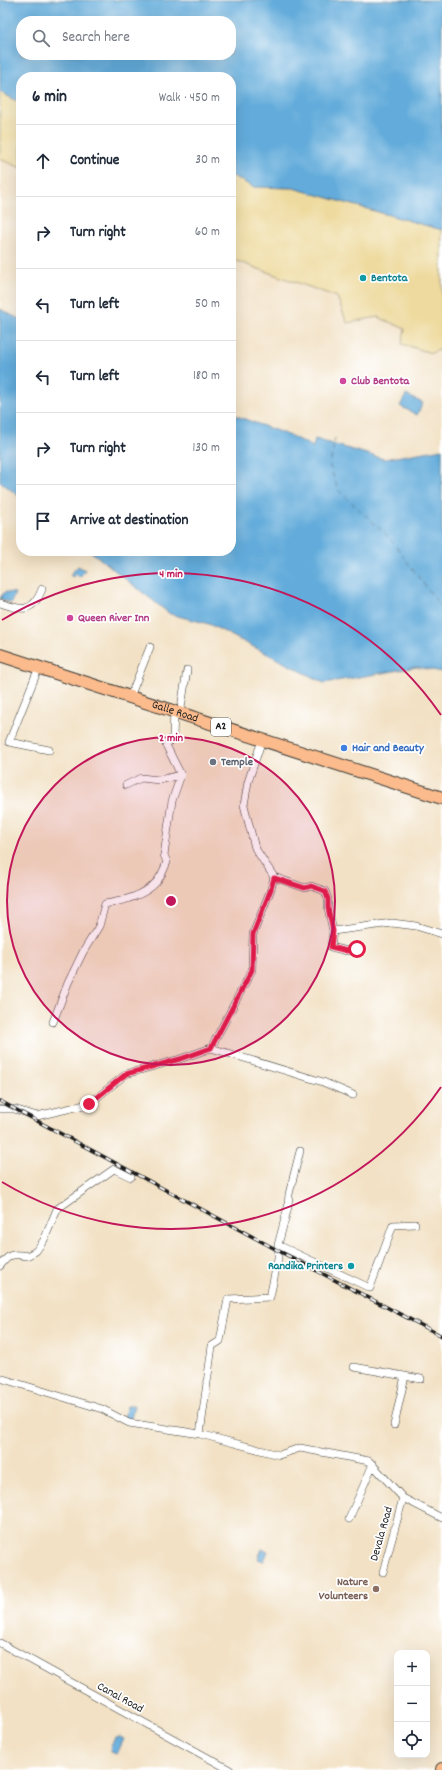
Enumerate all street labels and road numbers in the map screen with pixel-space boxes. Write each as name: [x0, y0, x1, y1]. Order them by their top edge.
street label: Galle Road: [150, 696, 200, 727]
road number: A2: [211, 718, 231, 736]
street label: Devala Road: [366, 1505, 398, 1563]
street label: Canal Road: [94, 1678, 146, 1718]

